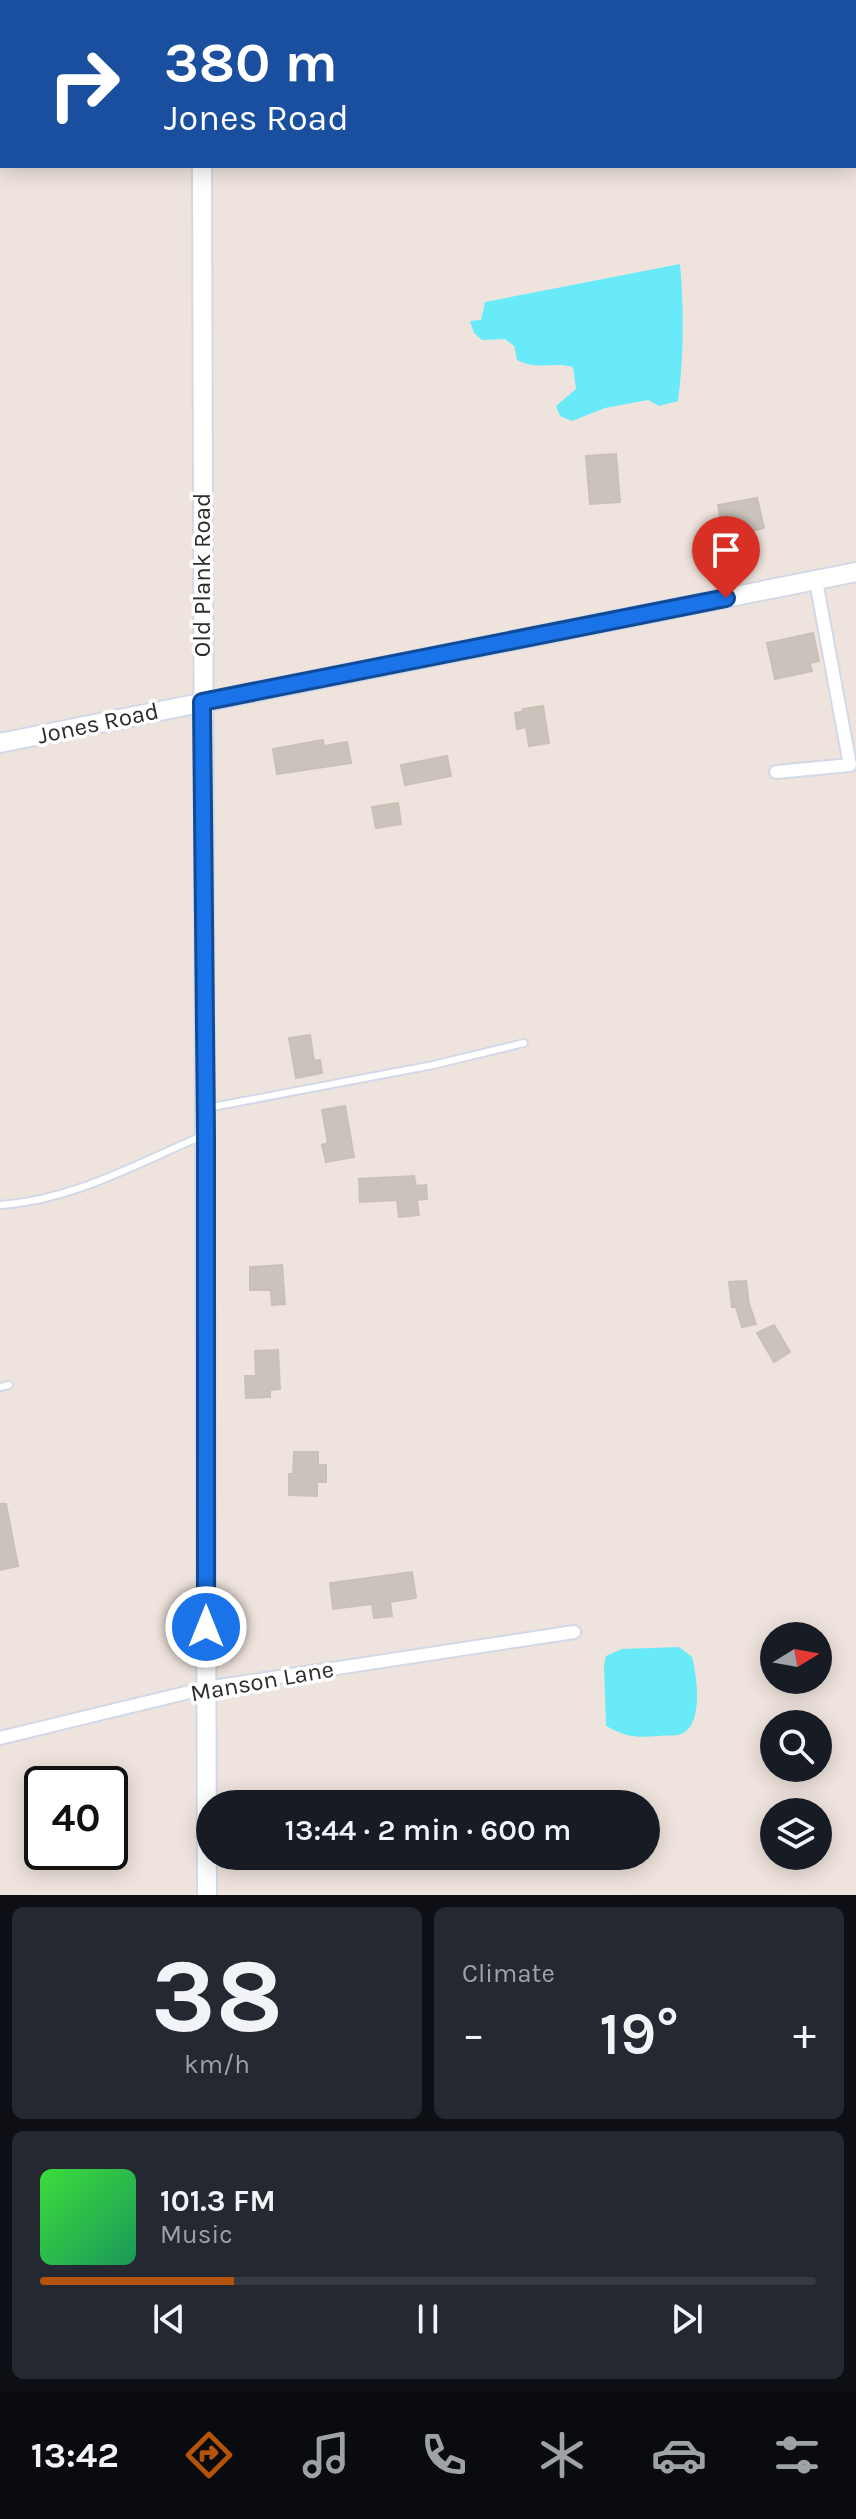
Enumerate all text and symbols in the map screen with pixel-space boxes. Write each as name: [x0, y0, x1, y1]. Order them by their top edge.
text: 380 m: [164, 30, 338, 95]
icon: right: [32, 32, 136, 136]
text: Jones Road: [164, 97, 349, 139]
street label: Old Plank Road: [188, 493, 216, 657]
pin: [692, 516, 760, 598]
icon: arrive: [704, 528, 748, 572]
street label: Jones Road: [35, 697, 161, 749]
position arrow: [164, 1585, 248, 1669]
north arrow: [760, 1622, 832, 1694]
map controls: [760, 1622, 832, 1870]
street label: Manson Lane: [188, 1655, 336, 1707]
button: search: [760, 1710, 832, 1782]
speed limit sign: 40: [24, 1766, 128, 1870]
button: layers: [760, 1798, 832, 1870]
text: 13:44 · 2 min · 600 m: [285, 1812, 571, 1848]
text: 38: [151, 1936, 283, 2057]
text: Climate: [462, 1958, 555, 1989]
text: 19°: [599, 1999, 679, 2069]
text: −: [462, 2009, 485, 2060]
text: +: [793, 2009, 816, 2060]
text: km/h: [184, 2049, 250, 2080]
text: 101.3 FM: [160, 2183, 276, 2219]
text: Music: [160, 2219, 233, 2250]
icon: previous: [147, 2297, 191, 2341]
icon: pause: [406, 2297, 450, 2341]
icon: next: [665, 2297, 709, 2341]
icon: directions: [181, 2427, 237, 2483]
icon: music: [298, 2427, 354, 2483]
icon: phone: [416, 2427, 472, 2483]
icon: climate: [534, 2427, 590, 2483]
icon: car: [651, 2427, 707, 2483]
icon: filters: [769, 2427, 825, 2483]
text: 13:42: [31, 2434, 119, 2476]

